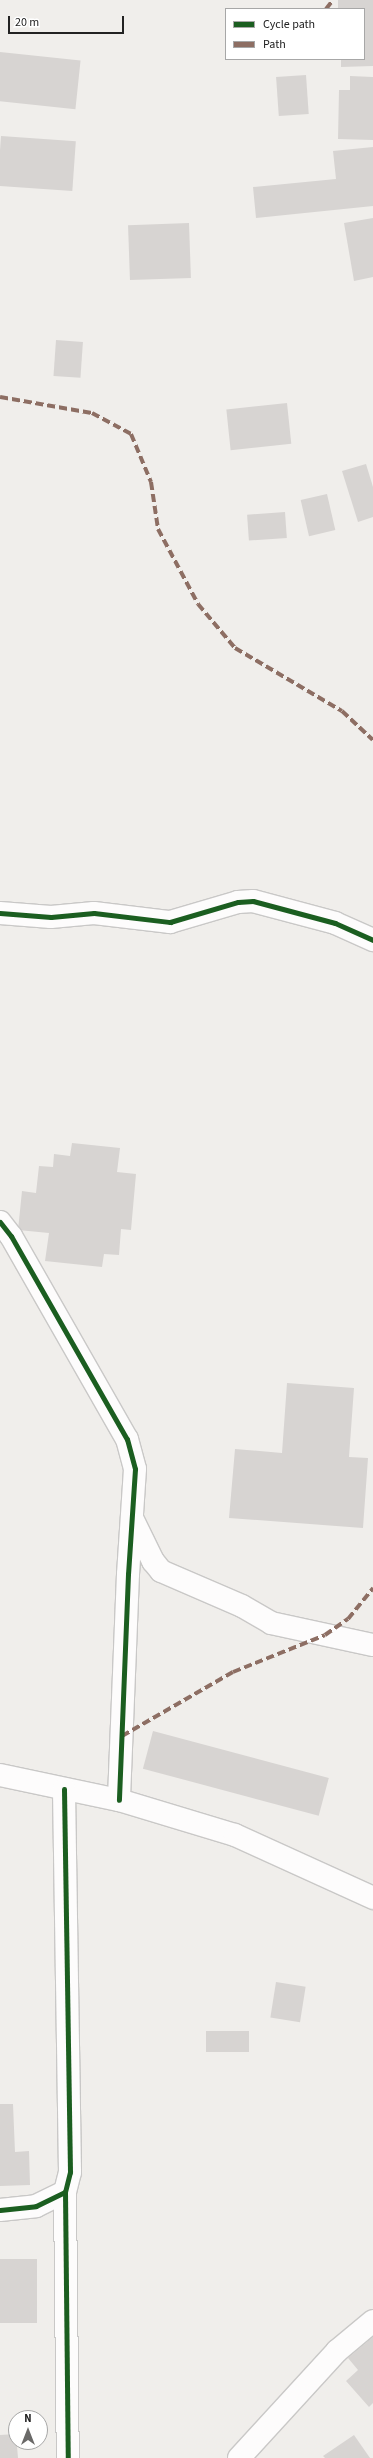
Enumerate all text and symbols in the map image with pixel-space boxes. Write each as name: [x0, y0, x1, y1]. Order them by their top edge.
scale bar: [10, 8, 126, 34]
legend: [225, 8, 365, 60]
text: 20 m: [15, 14, 39, 31]
text: Cycle path: [263, 16, 315, 33]
text: Path: [263, 36, 286, 53]
north arrow: [8, 2410, 48, 2450]
text: N: [24, 2411, 32, 2426]

